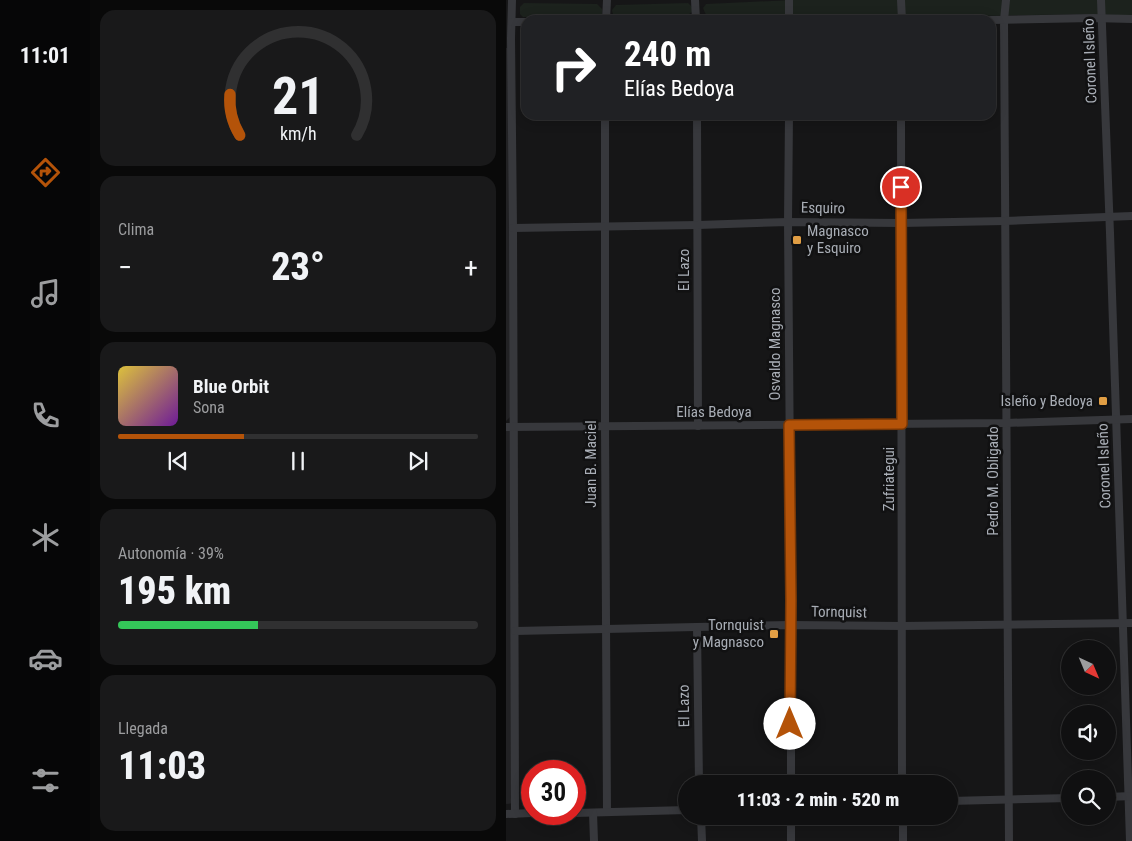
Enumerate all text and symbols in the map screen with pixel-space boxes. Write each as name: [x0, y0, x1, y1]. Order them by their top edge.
street label: Coronel Isleño: [1080, 18, 1100, 104]
text: 240 m: [624, 34, 711, 75]
icon: right: [541, 35, 606, 100]
text: 11:01: [20, 43, 70, 68]
text: 21: [272, 66, 324, 127]
text: Elías Bedoya: [624, 76, 734, 101]
text: km/h: [280, 123, 316, 144]
icon: directions: [28, 155, 63, 190]
pin: [880, 166, 922, 208]
icon: arrive: [887, 173, 915, 201]
street label: Esquiro: [801, 199, 845, 217]
text: Clima: [118, 220, 154, 239]
place label: Magnasco y Esquiro: [807, 222, 869, 257]
marker: Magnasco y Esquiro: [791, 234, 803, 246]
text: 23°: [271, 245, 325, 289]
street label: El Lazo: [675, 249, 693, 291]
text: −: [118, 251, 132, 284]
text: +: [464, 251, 478, 284]
icon: music: [28, 276, 63, 311]
street label: Osvaldo Magnasco: [766, 288, 784, 400]
text: Blue Orbit: [193, 375, 269, 398]
place label: Isleño y Bedoya: [1001, 392, 1093, 410]
marker: Isleño y Bedoya: [1097, 395, 1109, 407]
icon: phone: [28, 398, 63, 433]
text: Sona: [193, 398, 225, 417]
street label: Elías Bedoya: [676, 403, 752, 421]
street label: Juan B. Maciel: [582, 420, 600, 508]
street label: Coronel Isleño: [1094, 423, 1114, 509]
street label: Pedro M. Obligado: [984, 426, 1002, 536]
icon: previous: [164, 447, 192, 475]
icon: pause: [284, 447, 312, 475]
icon: next: [404, 447, 432, 475]
street label: Zufriategui: [880, 447, 898, 511]
icon: climate: [28, 520, 63, 555]
text: Autonomía · 39%: [118, 544, 224, 563]
text: 195 km: [118, 569, 231, 613]
street label: Tornquist: [811, 603, 867, 621]
place label: Tornquist y Magnasco: [693, 616, 764, 651]
marker: Tornquist y Magnasco: [768, 628, 780, 640]
north arrow: [1061, 640, 1116, 695]
map controls: [1061, 640, 1116, 825]
icon: car: [28, 641, 63, 676]
street label: El Lazo: [675, 685, 693, 727]
position arrow: [763, 697, 815, 749]
button: sound: [1061, 705, 1116, 760]
text: Llegada: [118, 719, 168, 738]
text: 11:03: [118, 744, 206, 788]
speed limit sign: 30: [521, 760, 586, 825]
icon: filters: [28, 763, 63, 798]
button: search: [1061, 770, 1116, 825]
text: 11:03 · 2 min · 520 m: [737, 788, 899, 811]

